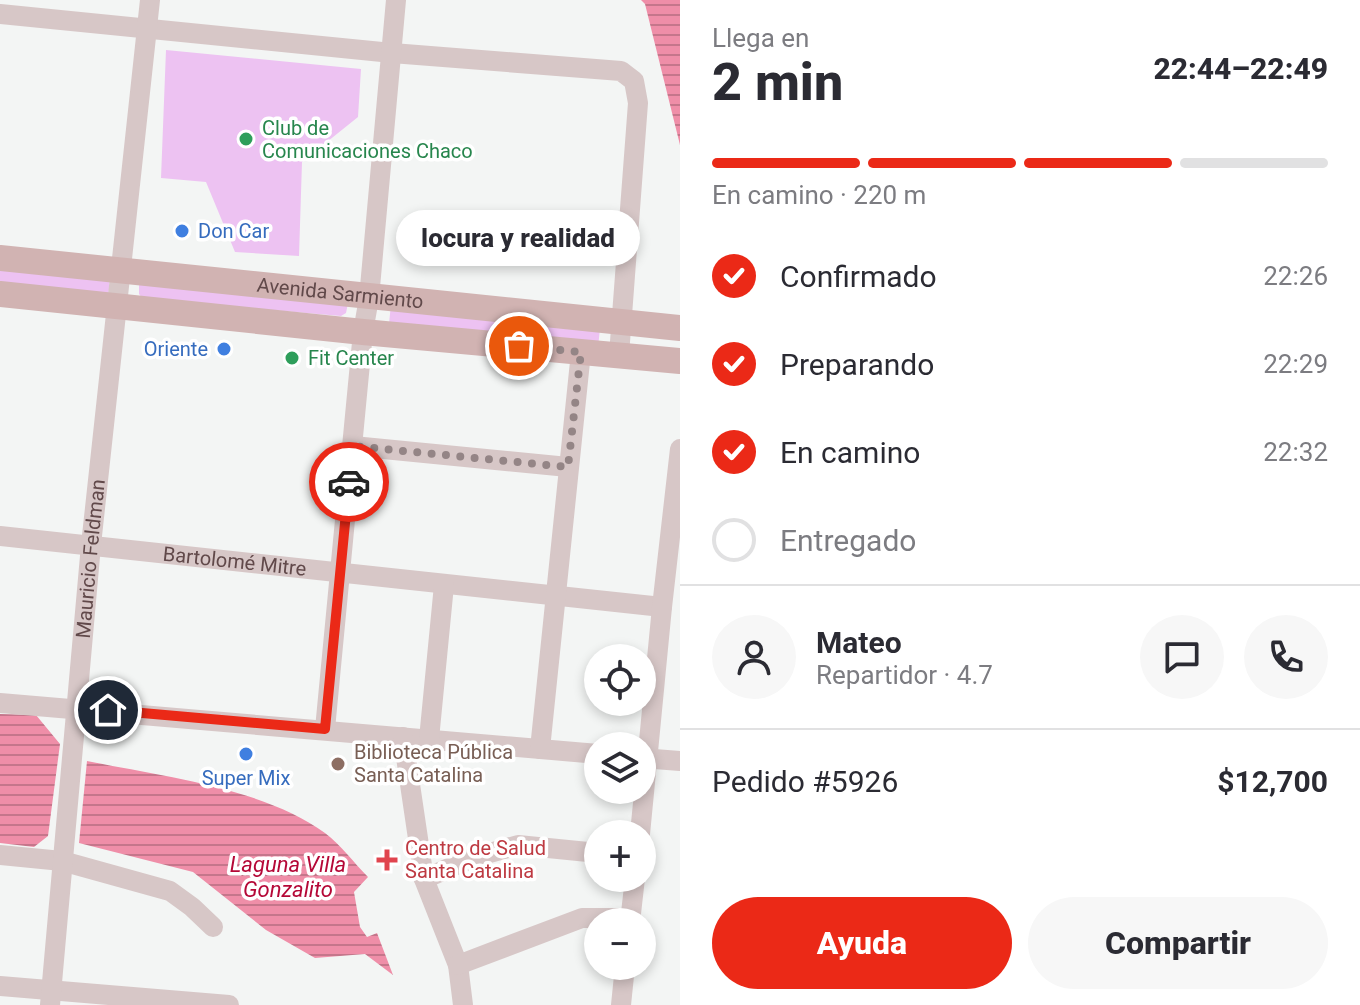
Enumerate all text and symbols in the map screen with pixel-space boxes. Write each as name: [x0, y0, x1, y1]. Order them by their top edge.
text: Llega en: [712, 23, 809, 53]
text: 22:44–22:49: [1153, 51, 1328, 86]
text: 2 min: [712, 52, 843, 113]
place label: Club de Comunicaciones Chaco: [262, 116, 473, 163]
marker: Club de Comunicaciones Chaco: [237, 130, 255, 148]
text: En camino · 220 m: [712, 180, 926, 210]
callout: locura y realidad: [397, 210, 641, 266]
place label: Don Car: [198, 219, 269, 243]
marker: Don Car: [173, 222, 191, 240]
text: locura y realidad: [421, 223, 615, 253]
icon: check: [712, 254, 756, 298]
text: Confirmado: [780, 259, 937, 294]
text: 22:26: [1263, 261, 1328, 291]
street label: Avenida Sarmiento: [256, 273, 425, 314]
pin: [485, 312, 553, 380]
icon: bag: [497, 324, 541, 368]
place label: Oriente: [144, 337, 208, 361]
marker: Oriente: [215, 340, 233, 358]
icon: check: [712, 342, 756, 386]
place label: Fit Center: [308, 346, 394, 370]
text: Preparando: [780, 347, 934, 382]
marker: Fit Center: [283, 349, 301, 367]
text: 22:29: [1263, 349, 1328, 379]
icon: check: [712, 430, 756, 474]
text: En camino: [780, 435, 920, 470]
text: 22:32: [1263, 437, 1328, 467]
courier: [309, 442, 389, 522]
icon: car: [327, 460, 371, 504]
street label: Mauricio Feldman: [71, 478, 110, 639]
text: Entregado: [780, 523, 916, 558]
street label: Bartolomé Mitre: [162, 542, 307, 581]
button: person: [712, 615, 796, 699]
button: chat: [1140, 615, 1224, 699]
button: phone: [1244, 615, 1328, 699]
text: Mateo: [816, 625, 902, 660]
map controls: [584, 644, 656, 980]
button: locate: [584, 644, 656, 716]
text: Repartidor · 4.7: [816, 660, 993, 690]
pin: [74, 676, 142, 744]
icon: home: [86, 688, 130, 732]
button: layers: [584, 732, 656, 804]
place label: Biblioteca Pública Santa Catalina: [354, 740, 513, 787]
marker: Super Mix: [237, 745, 255, 763]
marker: Biblioteca Pública Santa Catalina: [329, 755, 347, 773]
text: Pedido #5926: [712, 764, 898, 799]
text: $12,700: [1217, 764, 1328, 799]
place label: Super Mix: [202, 766, 290, 790]
button: +: [584, 820, 656, 892]
place label: Centro de Salud Santa Catalina: [405, 836, 546, 883]
marker: Centro de Salud Santa Catalina: [376, 849, 398, 871]
water label: Laguna Villa Gonzalito: [230, 852, 346, 902]
button: Ayuda: [712, 897, 1012, 989]
button: Compartir: [1028, 897, 1328, 989]
button: −: [584, 908, 656, 980]

